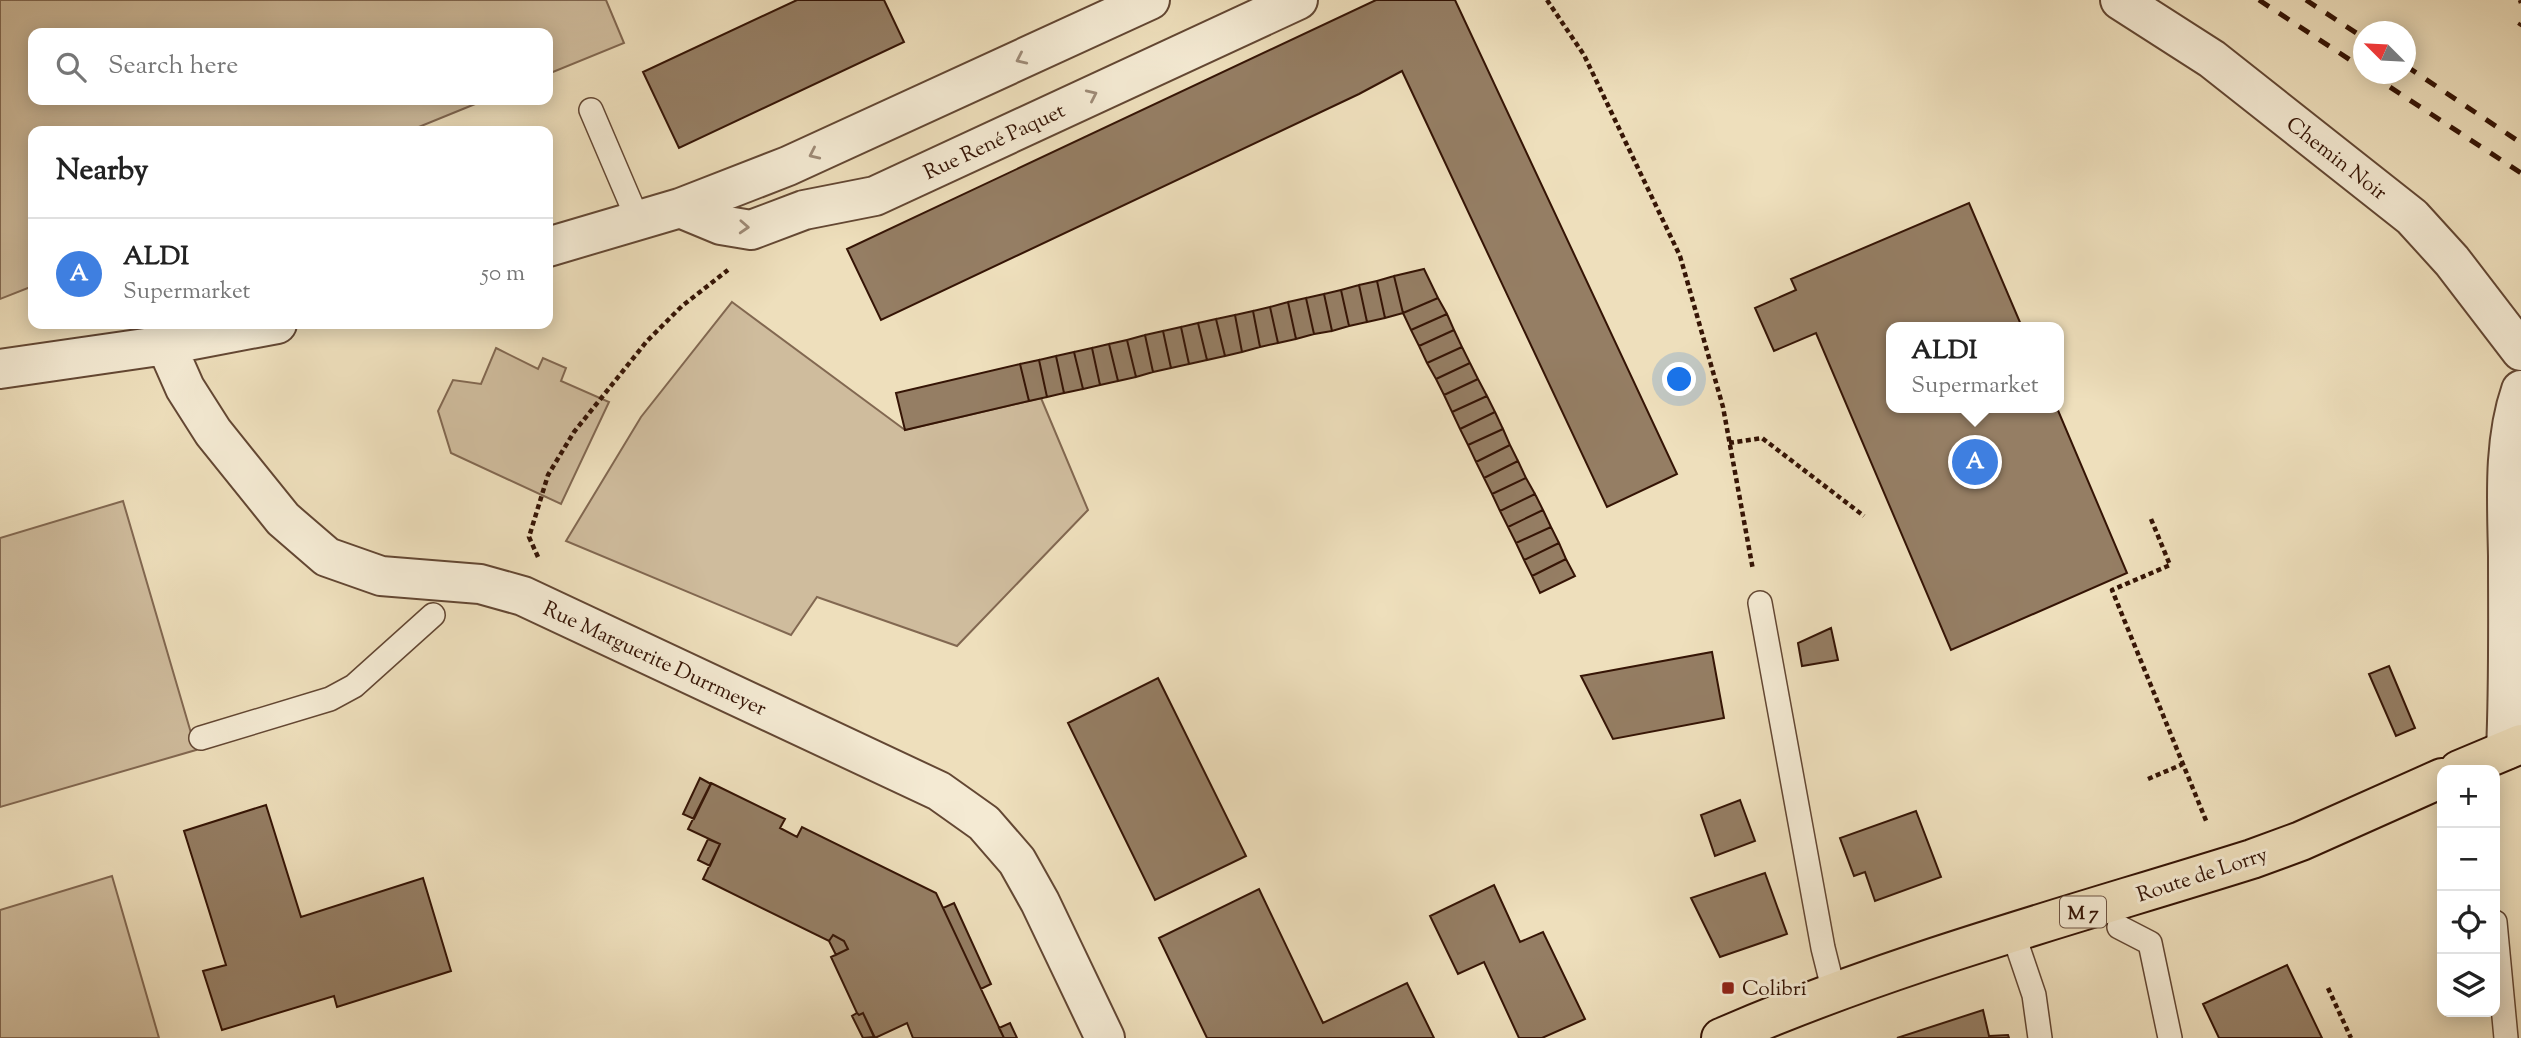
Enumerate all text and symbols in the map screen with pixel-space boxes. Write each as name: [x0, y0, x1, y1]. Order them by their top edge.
north arrow: [2353, 21, 2416, 84]
search box: [28, 28, 553, 105]
icon: search: [52, 48, 90, 86]
text: Search here: [108, 48, 238, 85]
one-way arrow: [1016, 51, 1028, 65]
one-way arrow: [1085, 90, 1097, 104]
street label: Rue René Paquet: [919, 97, 1071, 189]
street label: Chemin Noir: [2279, 111, 2393, 209]
one-way arrow: [809, 146, 822, 160]
text: Nearby: [56, 150, 148, 193]
one-way arrow: [739, 219, 750, 234]
text: ALDI: [123, 239, 189, 276]
text: A: [70, 258, 88, 291]
text: 50 m: [481, 258, 525, 291]
text: Supermarket: [123, 276, 250, 309]
popup: [1886, 322, 2064, 413]
text: ALDI: [1911, 333, 1977, 370]
your location: [1662, 362, 1696, 396]
text: Supermarket: [1911, 370, 2039, 403]
pin: A: [1952, 436, 1998, 488]
street label: Rue Marguerite Durrmeyer: [537, 595, 771, 725]
map controls: [2437, 765, 2500, 1017]
button: +: [2437, 765, 2500, 828]
button: −: [2437, 828, 2500, 891]
street label: Route de Lorry: [2133, 840, 2272, 911]
button: locate: [2437, 891, 2500, 954]
road number: M 7: [2060, 896, 2106, 928]
button: layers: [2437, 954, 2500, 1017]
place label: Colibri: [1742, 975, 1807, 1005]
marker: Colibri: [1720, 980, 1736, 996]

